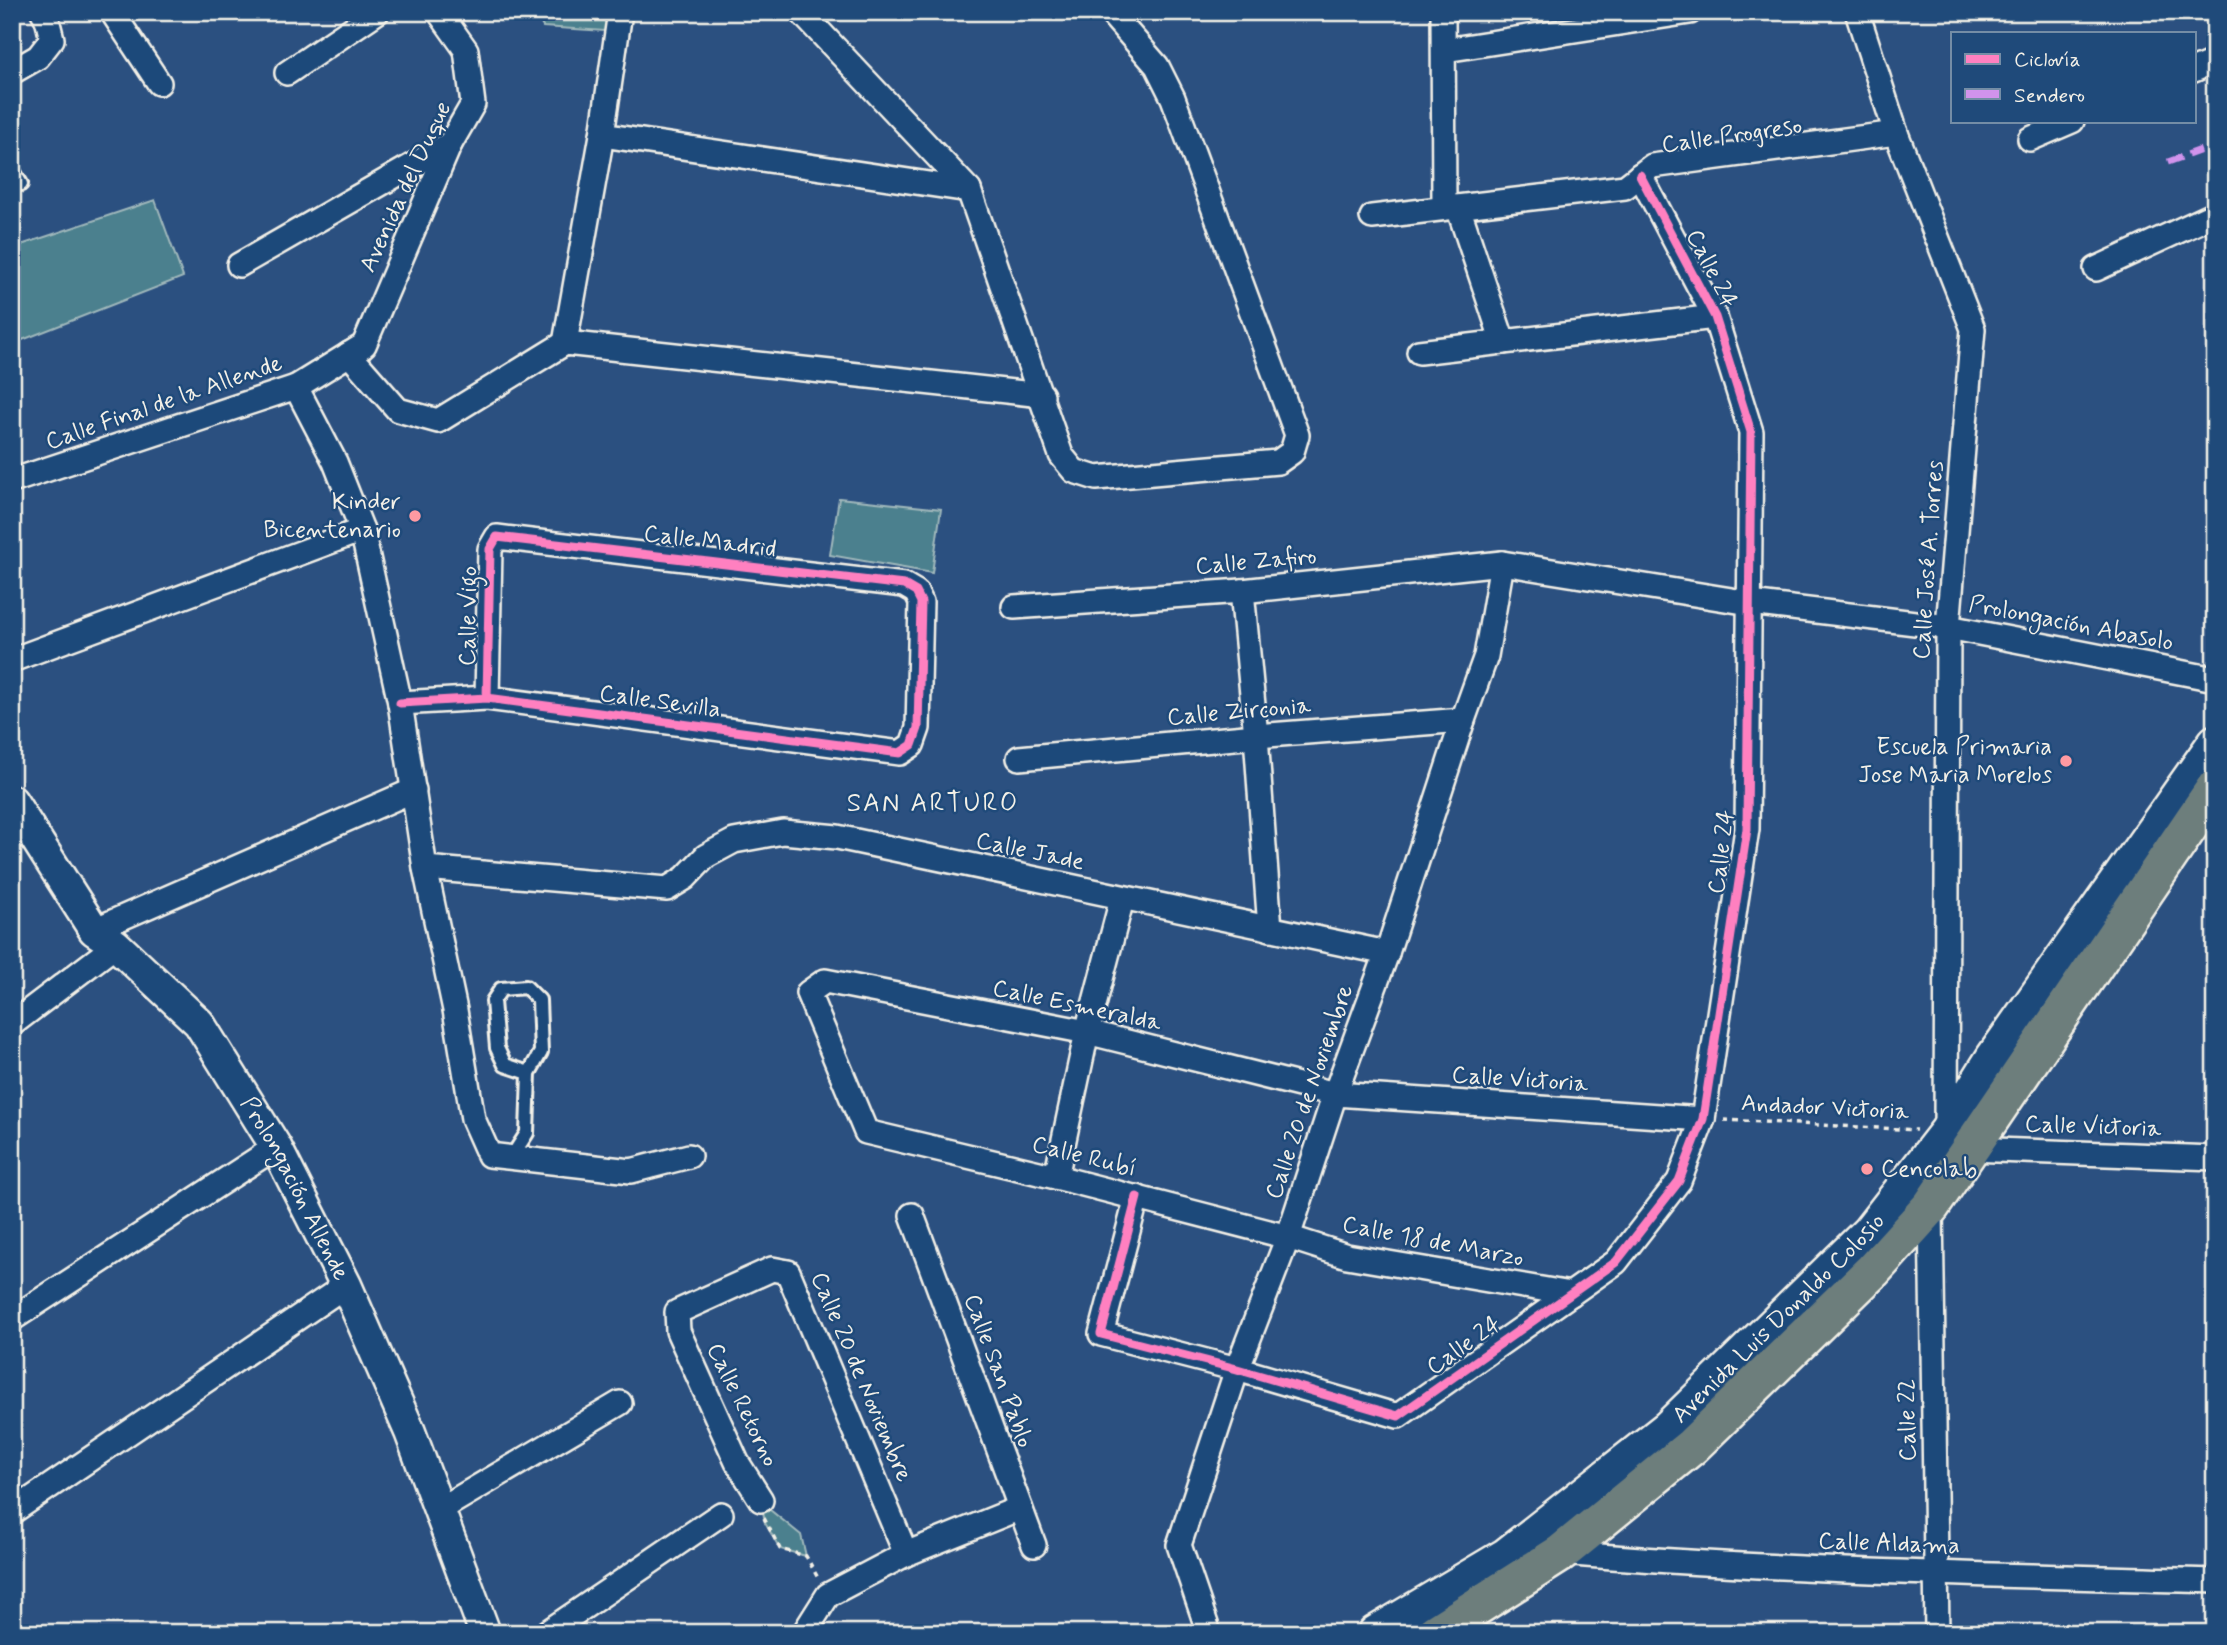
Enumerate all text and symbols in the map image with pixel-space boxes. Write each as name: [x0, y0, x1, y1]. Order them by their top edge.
legend: [1951, 32, 2196, 122]
text: Ciclovía: [2014, 46, 2081, 74]
text: Sendero: [2014, 82, 2085, 110]
street label: Avenida del Duque: [353, 97, 459, 277]
street label: Calle Progreso: [1660, 111, 1804, 161]
street label: Calle 24: [1678, 224, 1744, 314]
street label: Calle Final de la Allende: [41, 348, 287, 458]
street label: Calle José A. Torres: [1907, 459, 1951, 661]
place label: Kinder Bicentenario: [264, 487, 401, 546]
marker: Kinder Bicentenario: [407, 508, 423, 524]
street label: Calle Madrid: [642, 518, 778, 566]
street label: Calle Zafiro: [1194, 541, 1318, 583]
street label: Calle Vigo: [453, 566, 488, 666]
street label: Prolongación Abasolo: [1966, 589, 2176, 661]
street label: Calle Sevilla: [597, 678, 723, 726]
street label: Calle Zirconia: [1166, 690, 1313, 734]
place label: Escuela Primaria Jose Maria Morelos: [1858, 732, 2052, 791]
marker: Escuela Primaria Jose Maria Morelos: [2058, 753, 2074, 769]
district label: SAN ARTURO: [847, 787, 1019, 821]
street label: Calle 24: [1701, 808, 1743, 896]
street label: Calle Jade: [973, 825, 1087, 879]
street label: Calle Esmeralda: [990, 973, 1165, 1039]
street label: Calle 20 de Noviembre: [1259, 981, 1361, 1203]
street label: Calle Victoria: [1451, 1060, 1590, 1100]
street label: Andador Victoria: [1740, 1088, 1910, 1128]
street label: Prolongación Allende: [233, 1091, 357, 1286]
street label: Calle Victoria: [2024, 1109, 2162, 1145]
street label: Calle Rubí: [1029, 1129, 1139, 1185]
place label: Cencolab: [1881, 1154, 1977, 1185]
marker: Cencolab: [1859, 1161, 1875, 1177]
street label: Avenida Luis Donaldo Colosio: [1665, 1207, 1892, 1430]
street label: Calle 18 de Marzo: [1340, 1209, 1526, 1275]
street label: Calle 20 de Noviembre: [803, 1267, 919, 1487]
street label: Calle San Pablo: [956, 1290, 1040, 1452]
street label: Calle 24: [1421, 1309, 1507, 1383]
street label: Calle Retorno: [699, 1338, 785, 1472]
street label: Calle 22: [1892, 1378, 1924, 1462]
street label: Calle Aldama: [1818, 1526, 1960, 1562]

